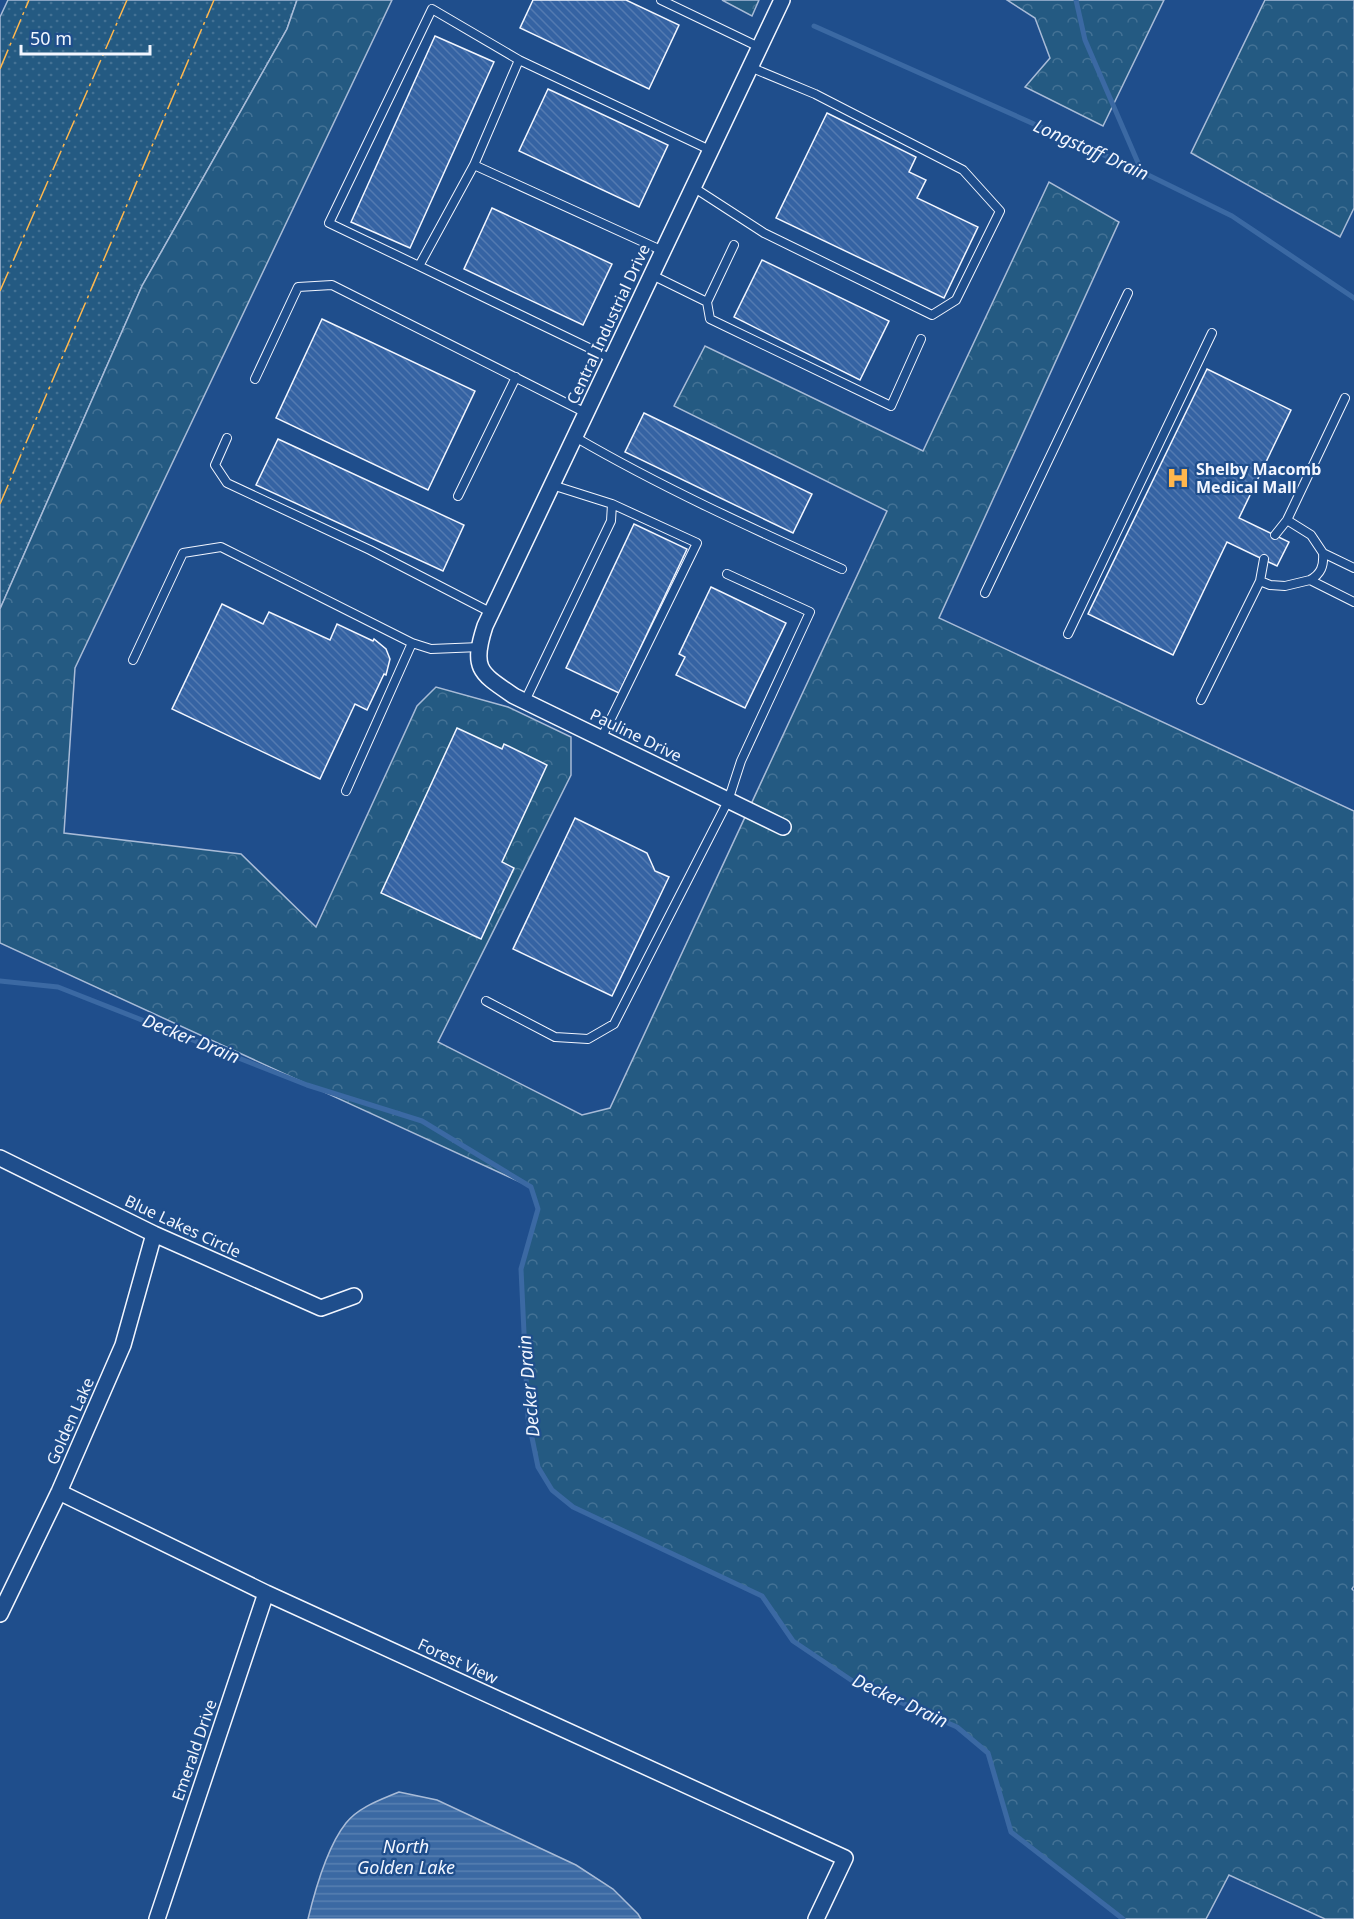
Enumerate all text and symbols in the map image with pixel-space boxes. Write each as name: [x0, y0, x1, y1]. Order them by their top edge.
scale bar: [21, 18, 150, 56]
text: 50 m: [30, 26, 72, 50]
water label: Longstaff Drain: [1030, 113, 1153, 185]
street label: Central Industrial Drive: [561, 240, 655, 408]
place label: Shelby Macomb Medical Mall: [1196, 458, 1321, 498]
hospital icon: Shelby Macomb Medical Mall: [1165, 465, 1191, 491]
street label: Pauline Drive: [586, 703, 686, 767]
water label: Decker Drain: [139, 1008, 243, 1068]
street label: Blue Lakes Circle: [121, 1189, 245, 1263]
water label: Decker Drain: [512, 1334, 544, 1438]
street label: Golden Lake: [41, 1374, 99, 1468]
street label: Forest View: [414, 1633, 502, 1689]
water label: Decker Drain: [849, 1668, 952, 1733]
street label: Emerald Drive: [166, 1696, 222, 1804]
water label: North Golden Lake: [357, 1834, 455, 1879]

